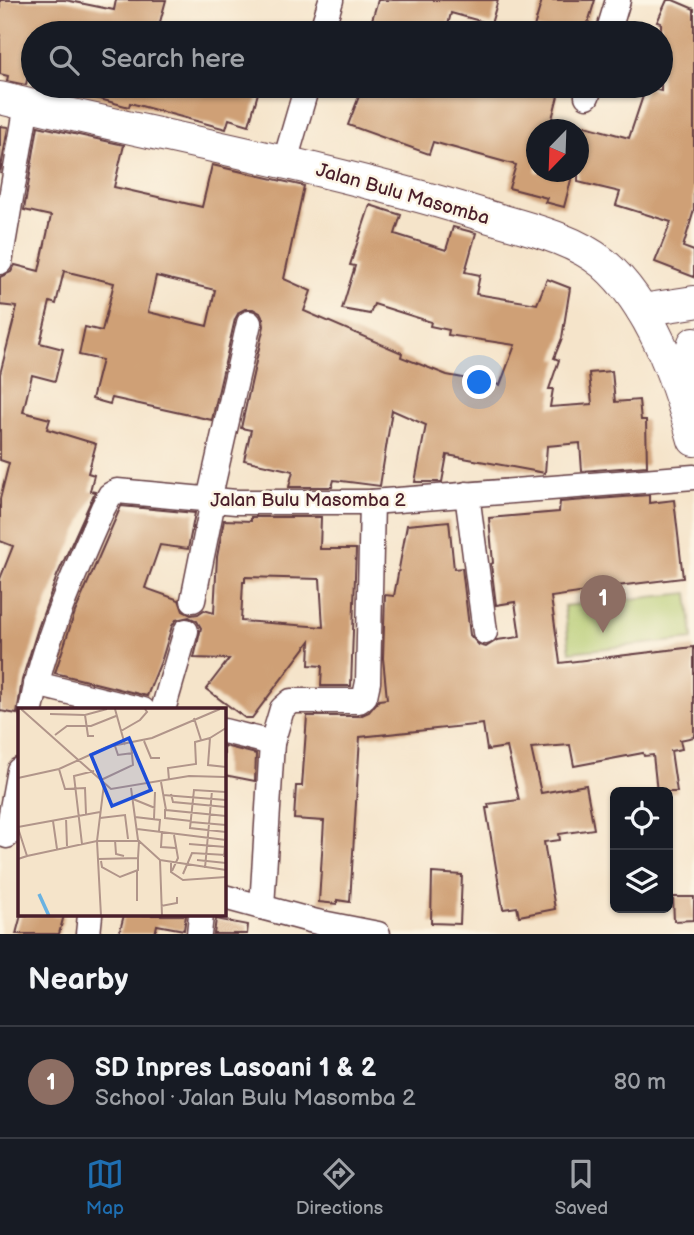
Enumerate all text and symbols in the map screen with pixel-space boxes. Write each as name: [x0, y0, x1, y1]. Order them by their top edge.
search box: [21, 21, 673, 98]
icon: search: [45, 41, 83, 79]
text: Search here: [101, 44, 245, 75]
north arrow: [526, 119, 589, 182]
street label: Jalan Bulu Masomba: [313, 159, 492, 230]
your location: [462, 365, 496, 399]
street label: Jalan Bulu Masomba 2: [210, 489, 407, 512]
pin: 1: [580, 575, 626, 633]
inset map: [18, 708, 226, 916]
map controls: [610, 787, 673, 913]
button: locate: [610, 787, 673, 850]
button: layers: [610, 850, 673, 913]
text: Nearby: [28, 962, 128, 998]
text: SD Inpres Lasoani 1 & 2: [95, 1053, 376, 1084]
text: 1: [46, 1068, 56, 1096]
text: 80 m: [614, 1068, 666, 1096]
text: School · Jalan Bulu Masomba 2: [95, 1084, 416, 1112]
tab: Map: [86, 1155, 124, 1220]
tab: Directions: [296, 1155, 383, 1220]
tab: Saved: [555, 1155, 608, 1220]

